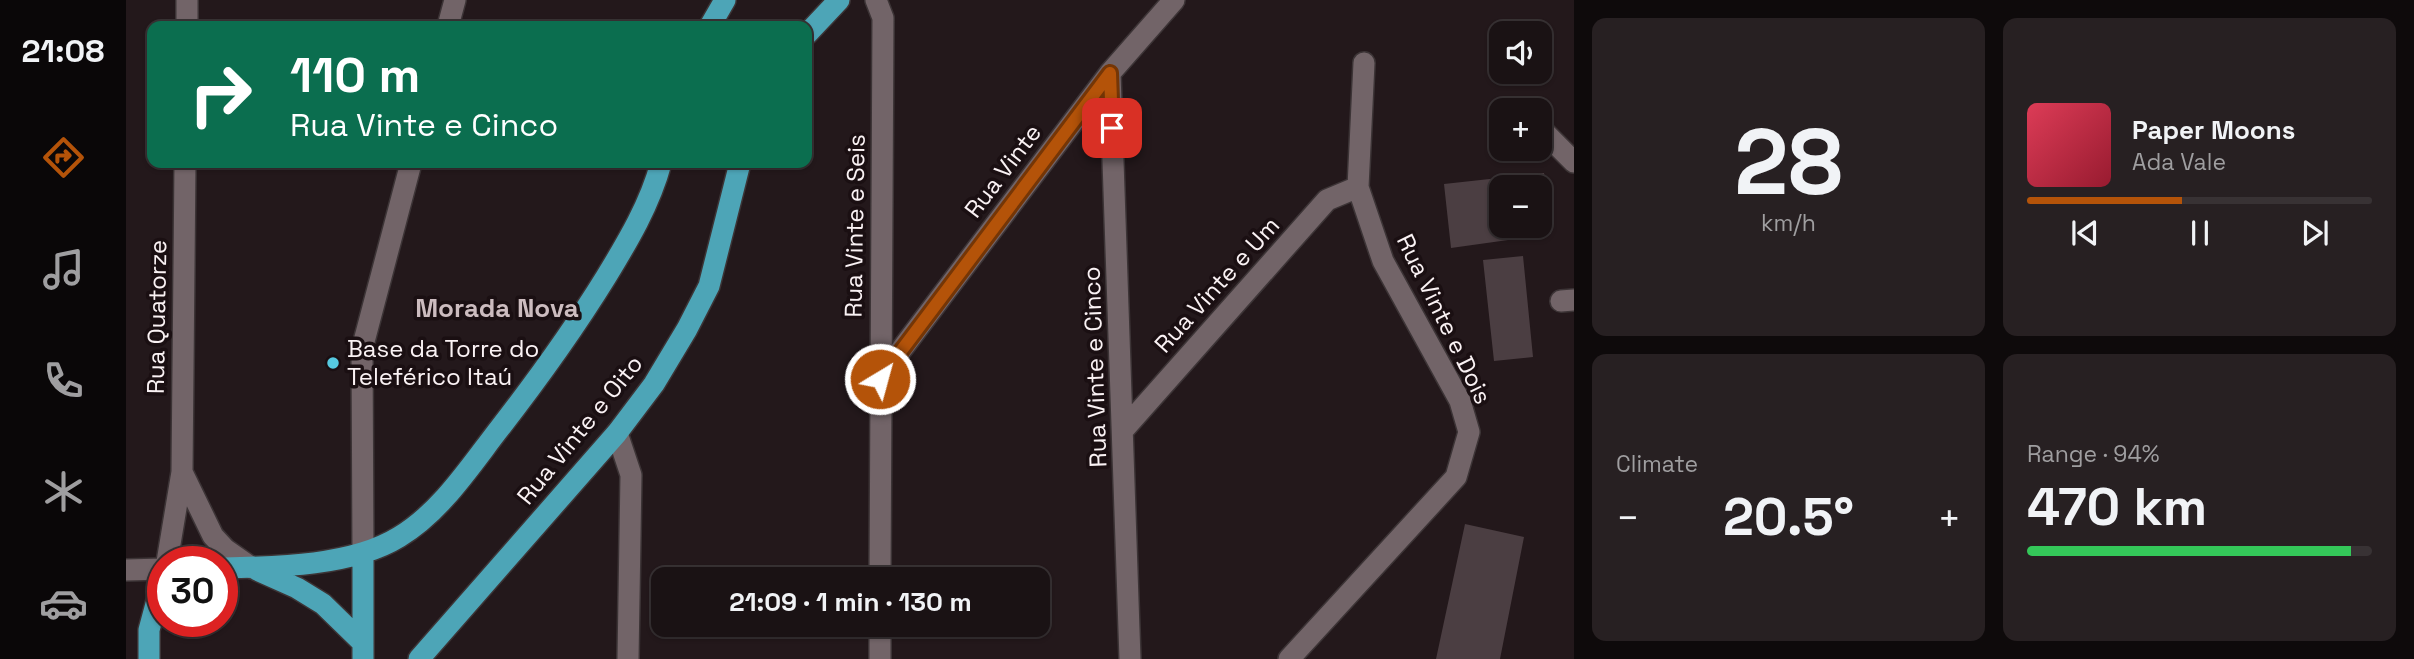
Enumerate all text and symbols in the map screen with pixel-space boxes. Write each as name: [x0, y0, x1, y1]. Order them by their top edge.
map controls: [1489, 21, 1552, 238]
button: sound: [1489, 21, 1552, 84]
text: 21:08: [22, 31, 104, 71]
text: 110 m: [290, 44, 420, 106]
icon: right: [175, 49, 266, 140]
pin: [1082, 98, 1142, 158]
button: +: [1489, 98, 1552, 161]
text: 28: [1734, 104, 1843, 221]
text: Rua Vinte e Cinco: [290, 105, 558, 145]
icon: arrive: [1093, 109, 1131, 147]
text: Paper Moons: [2132, 113, 2295, 147]
street label: Rua Vinte: [957, 118, 1048, 224]
icon: directions: [39, 133, 88, 182]
street label: Rua Vinte e Seis: [837, 134, 872, 318]
text: Ada Vale: [2132, 147, 2226, 177]
button: −: [1489, 175, 1552, 238]
text: km/h: [1761, 208, 1816, 238]
street label: Rua Vinte e Um: [1147, 210, 1286, 359]
icon: previous: [2066, 214, 2104, 252]
icon: pause: [2181, 214, 2219, 252]
icon: next: [2296, 214, 2334, 252]
street label: Rua Vinte e Dois: [1390, 229, 1499, 409]
street label: Rua Quatorze: [140, 240, 173, 394]
icon: music: [39, 245, 88, 294]
street label: Rua Vinte e Cinco: [1075, 266, 1114, 468]
district label: Morada Nova: [415, 291, 579, 325]
place label: Base da Torre do Teleférico Itaú: [347, 333, 539, 392]
position arrow: [843, 342, 917, 416]
street label: Rua Vinte e Oito: [510, 349, 649, 511]
marker: Base da Torre do Teleférico Itaú: [325, 355, 341, 371]
icon: phone: [39, 356, 88, 405]
text: Range · 94%: [2027, 439, 2160, 469]
text: Climate: [1616, 449, 1698, 479]
icon: climate: [39, 467, 88, 516]
text: 470 km: [2027, 474, 2207, 540]
text: 20.5°: [1723, 484, 1854, 550]
text: −: [1616, 494, 1640, 542]
text: +: [1937, 494, 1961, 542]
speed limit sign: 30: [147, 546, 238, 637]
icon: car: [39, 579, 88, 628]
text: 21:09 · 1 min · 130 m: [729, 585, 972, 619]

